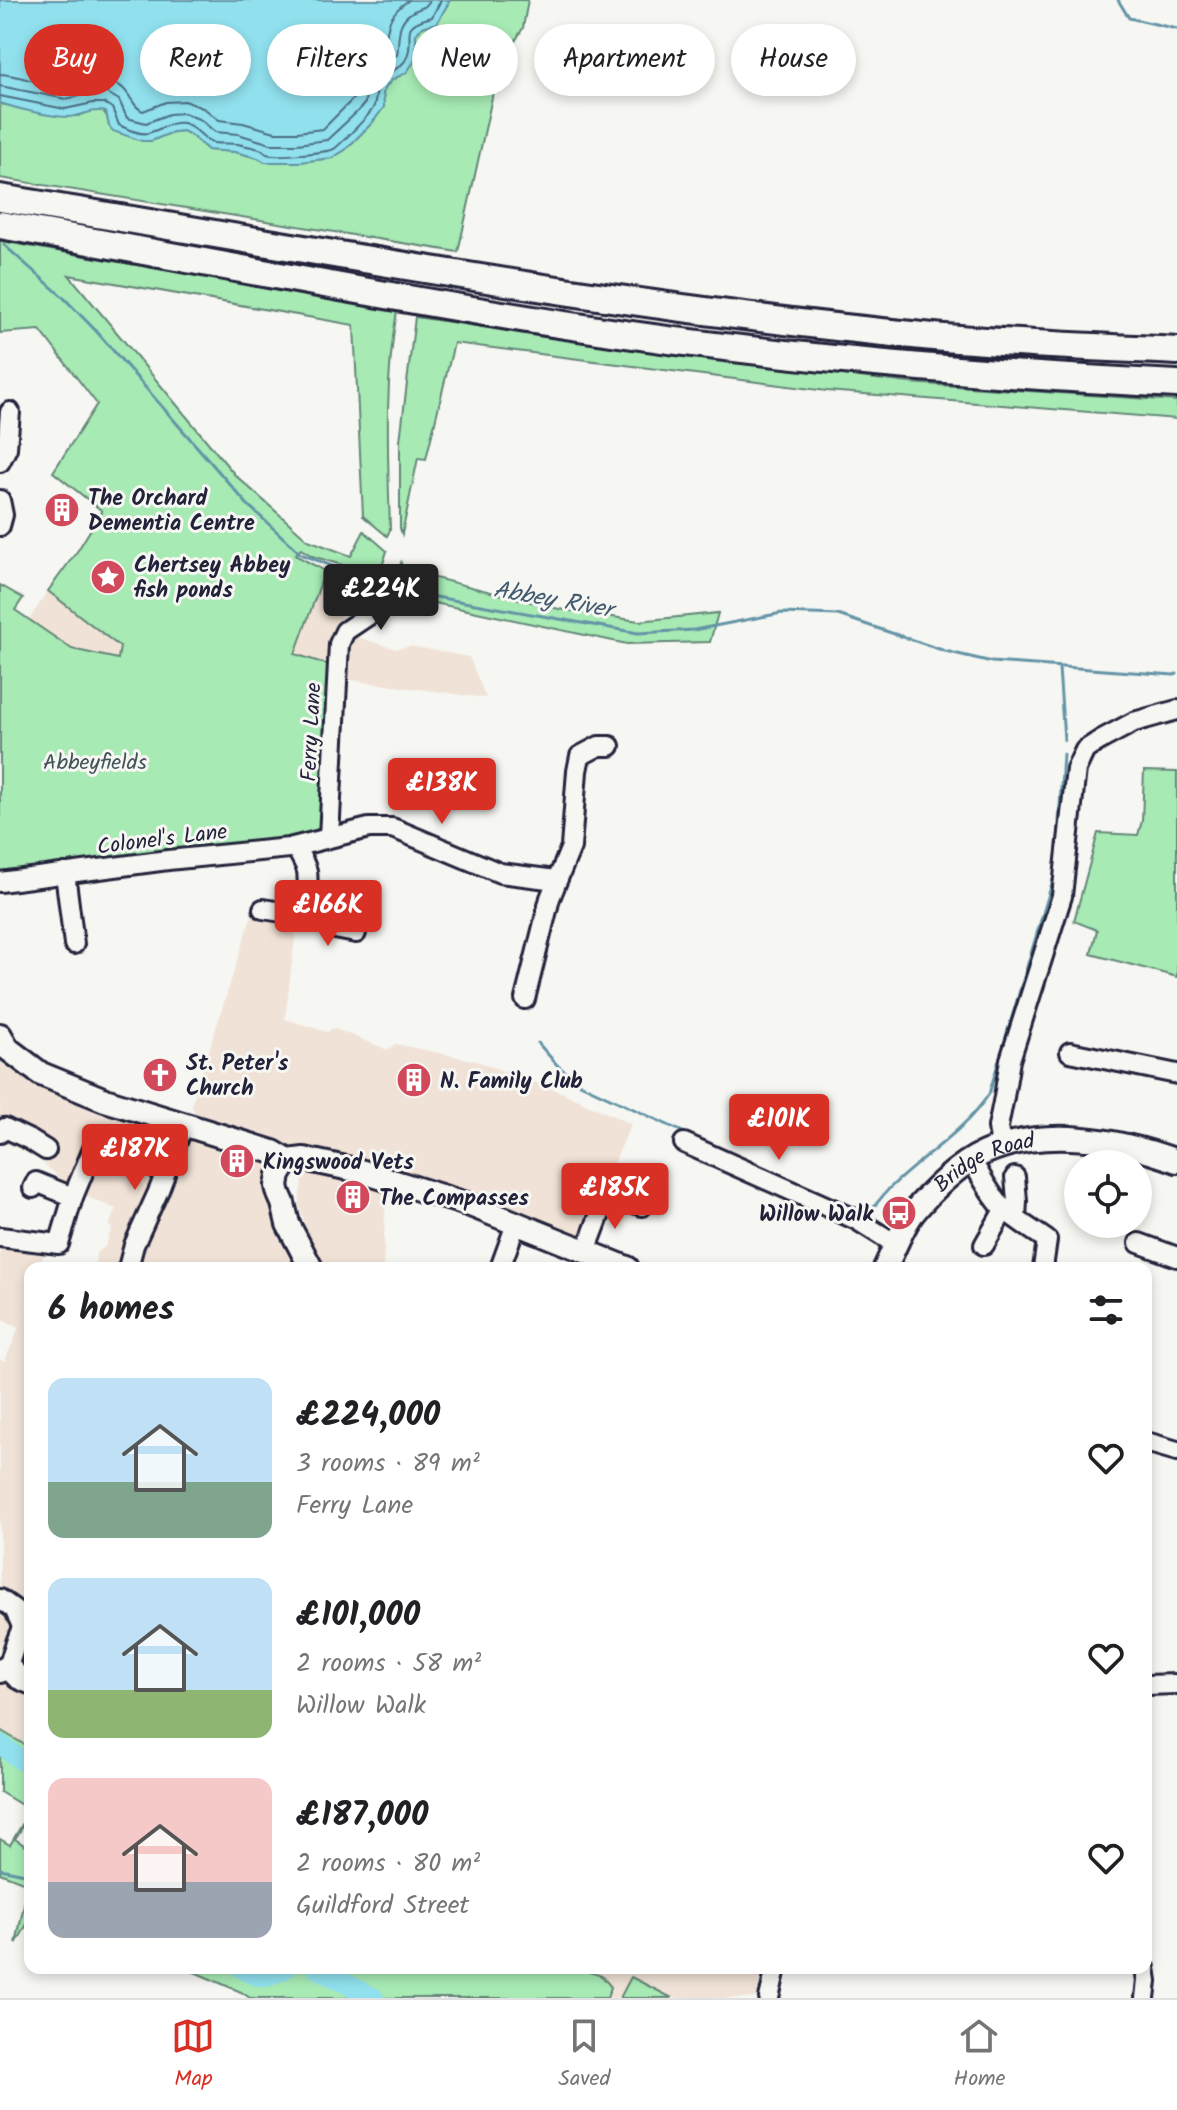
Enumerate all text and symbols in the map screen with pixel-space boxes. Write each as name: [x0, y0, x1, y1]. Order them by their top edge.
chip: Buy: [24, 24, 124, 96]
chip: Rent: [140, 24, 251, 96]
chip: Filters: [267, 24, 396, 96]
chip: New: [412, 24, 518, 96]
chip: Apartment: [534, 24, 715, 96]
chip: House: [731, 24, 856, 96]
place label: The Orchard Dementia Centre: [88, 482, 255, 542]
building icon: The Orchard Dementia Centre: [43, 491, 81, 529]
place label: Chertsey Abbey fish ponds: [133, 549, 291, 609]
place icon: Chertsey Abbey fish ponds: [89, 558, 127, 596]
pin: £224K: [325, 564, 437, 632]
text: £224K: [341, 569, 421, 611]
water label: Abbey River: [490, 571, 620, 631]
street label: Ferry Lane: [292, 682, 333, 783]
park label: Abbeyfields: [43, 746, 148, 781]
pin: £138K: [386, 758, 498, 826]
text: £138K: [406, 763, 478, 805]
street label: Colonel's Lane: [95, 815, 229, 866]
pin: £166K: [272, 880, 384, 948]
text: £166K: [293, 885, 363, 927]
place label: St. Peter's Church: [186, 1047, 289, 1107]
church icon: St. Peter's Church: [141, 1056, 179, 1094]
building icon: N. Family Club: [395, 1061, 433, 1099]
place label: N. Family Club: [440, 1065, 583, 1100]
pin: £101K: [723, 1094, 835, 1162]
text: £101K: [747, 1099, 811, 1141]
pin: £187K: [79, 1124, 191, 1192]
street label: Bridge Road: [926, 1124, 1038, 1202]
text: £187K: [100, 1129, 170, 1171]
building icon: Kingswood Vets: [218, 1142, 256, 1180]
place label: Kingswood Vets: [263, 1146, 414, 1181]
map controls: [1064, 1150, 1152, 1238]
button: locate: [1064, 1150, 1152, 1238]
pin: £185K: [559, 1163, 671, 1231]
text: £185K: [579, 1168, 651, 1210]
building icon: The Compasses: [334, 1178, 372, 1216]
place label: The Compasses: [379, 1182, 530, 1217]
bus stop icon: Willow Walk: [880, 1194, 918, 1232]
place label: Willow Walk: [759, 1198, 874, 1233]
text: 6 homes: [48, 1283, 174, 1337]
icon: filters: [1084, 1288, 1128, 1332]
text: £224,000: [296, 1389, 440, 1443]
icon: home: [112, 1410, 208, 1506]
icon: heart: [1084, 1436, 1128, 1480]
text: 3 rooms · 89 m²: [296, 1443, 480, 1485]
text: Ferry Lane: [296, 1485, 413, 1527]
text: £101,000: [296, 1589, 420, 1643]
icon: home: [112, 1610, 208, 1706]
icon: heart: [1084, 1636, 1128, 1680]
text: 2 rooms · 58 m²: [296, 1643, 481, 1685]
text: Willow Walk: [296, 1685, 426, 1727]
text: £187,000: [296, 1789, 429, 1843]
icon: home: [112, 1810, 208, 1906]
icon: heart: [1084, 1836, 1128, 1880]
text: 2 rooms · 80 m²: [296, 1843, 480, 1885]
text: Guildford Street: [296, 1885, 469, 1927]
tab: Map: [171, 2014, 215, 2097]
tab: Saved: [558, 2014, 611, 2097]
tab: Home: [953, 2014, 1006, 2097]

